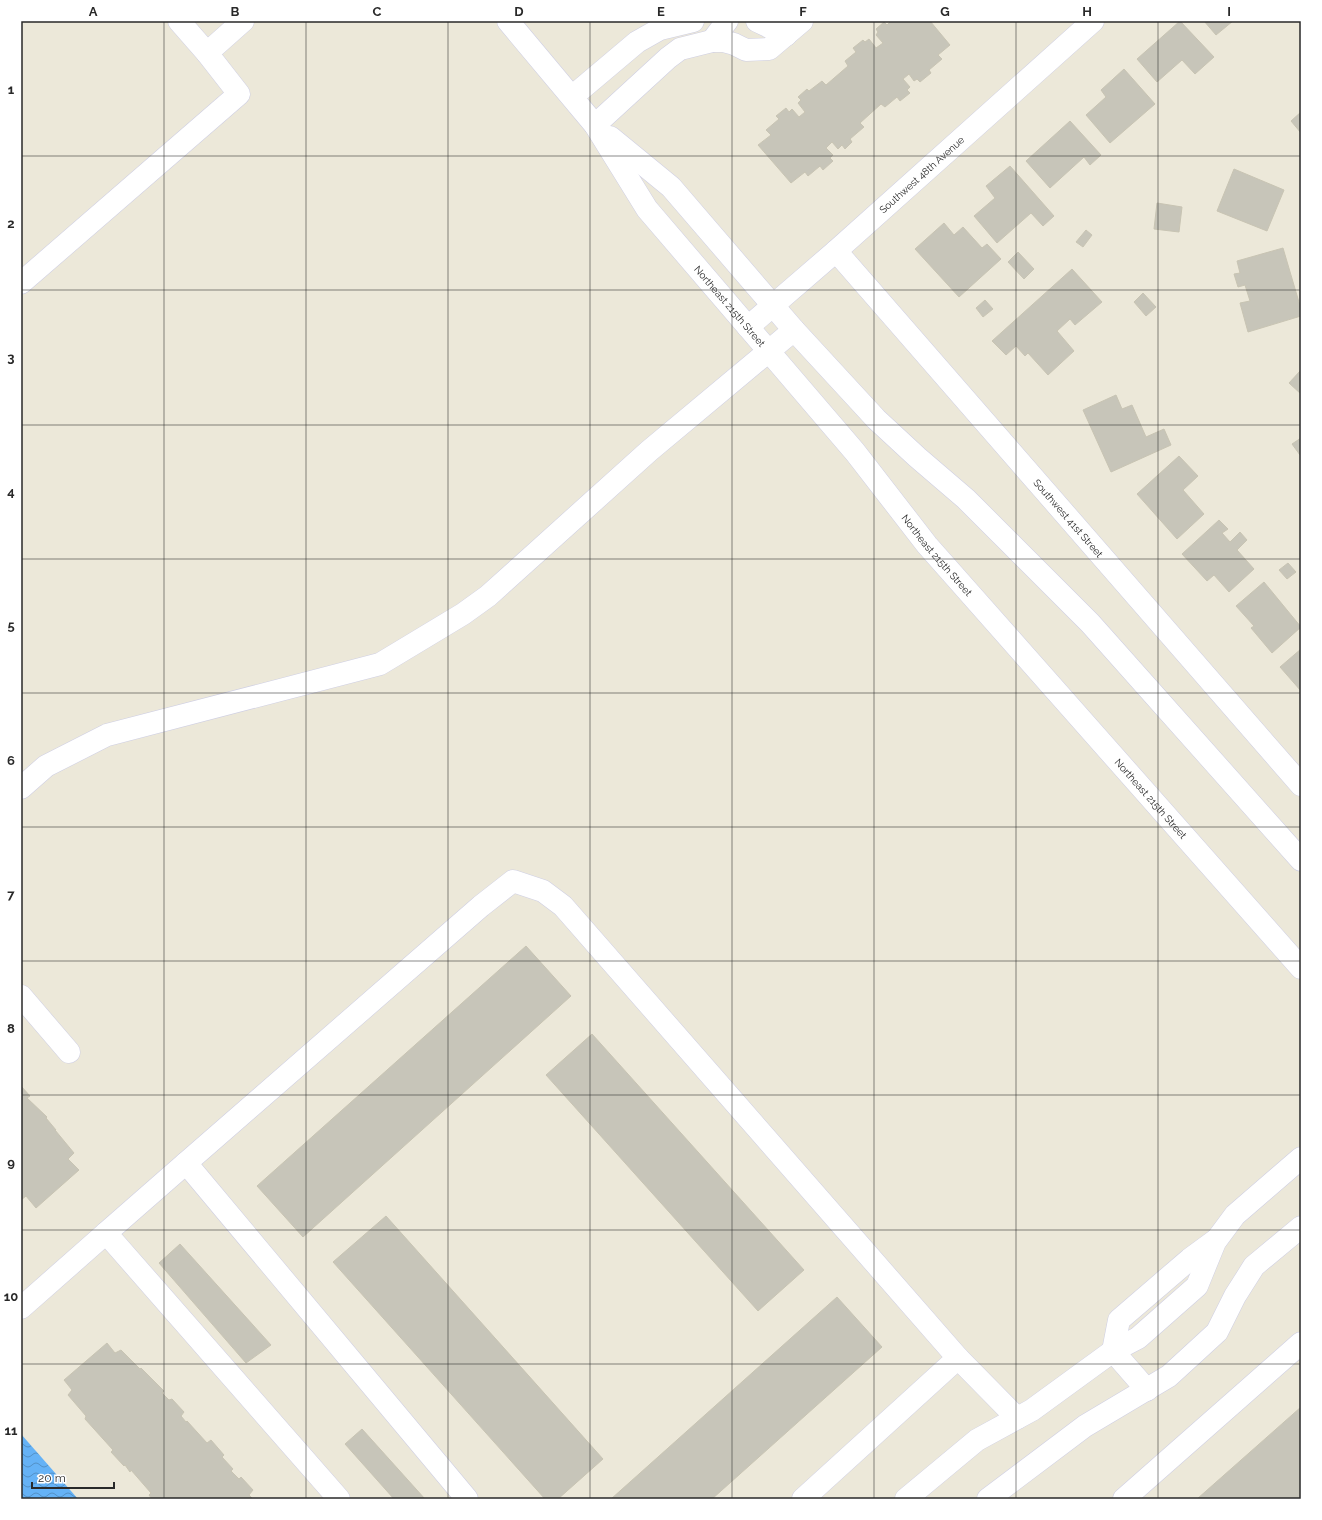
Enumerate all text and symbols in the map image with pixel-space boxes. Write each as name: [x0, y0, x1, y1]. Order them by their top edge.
text: A: [89, 4, 98, 19]
text: B: [231, 4, 240, 19]
text: C: [373, 4, 382, 19]
text: D: [514, 4, 524, 19]
text: E: [657, 4, 665, 19]
text: F: [799, 4, 807, 19]
text: G: [940, 4, 950, 19]
text: H: [1082, 4, 1092, 19]
text: I: [1227, 4, 1231, 19]
text: 1: [8, 82, 15, 97]
street label: Southwest 48th Avenue: [877, 134, 966, 215]
text: 2: [7, 216, 15, 231]
street label: Northeast 215th Street: [692, 263, 768, 349]
text: 3: [7, 350, 15, 365]
street label: Southwest 41st Street: [1032, 477, 1106, 560]
text: 4: [7, 484, 15, 499]
street label: Northeast 215th Street: [900, 512, 975, 598]
text: 5: [7, 618, 15, 633]
text: 6: [7, 753, 15, 768]
street label: Northeast 215th Street: [1113, 756, 1190, 841]
text: 7: [7, 887, 15, 902]
text: 8: [7, 1021, 15, 1036]
text: 9: [7, 1155, 15, 1170]
text: 10: [4, 1289, 18, 1304]
text: 11: [5, 1423, 18, 1438]
scale bar: [32, 1464, 114, 1490]
text: 20 m: [38, 1471, 66, 1485]

